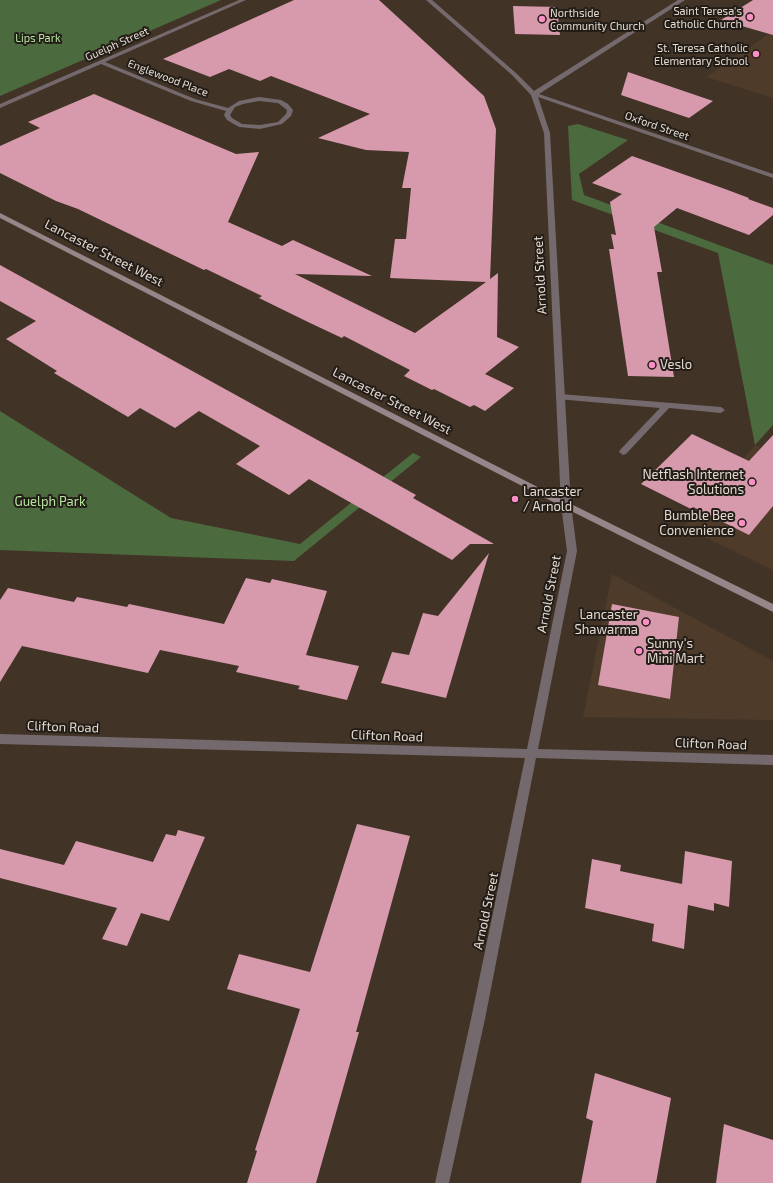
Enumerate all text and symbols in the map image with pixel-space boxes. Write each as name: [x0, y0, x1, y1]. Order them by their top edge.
place label: Saint Teresa's Catholic Church: [664, 4, 742, 30]
place label: Northside Community Church: [550, 6, 645, 32]
marker: Saint Teresa's Catholic Church: [745, 12, 755, 22]
marker: Northside Community Church: [537, 14, 547, 24]
street label: Guelph Street: [83, 24, 151, 64]
park label: Lips Park: [15, 31, 61, 45]
place label: St. Teresa Catholic Elementary School: [654, 41, 748, 67]
marker: St. Teresa Catholic Elementary School: [751, 49, 761, 59]
street label: Englewood Place: [126, 57, 210, 99]
street label: Oxford Street: [623, 109, 691, 143]
street label: Lancaster Street West: [42, 216, 166, 290]
street label: Arnold Street: [530, 235, 550, 315]
place label: Veslo: [660, 357, 692, 373]
marker: Veslo: [647, 360, 657, 370]
street label: Lancaster Street West: [330, 364, 454, 438]
place label: Netflash Internet Solutions: [642, 467, 744, 498]
marker: Netflash Internet Solutions: [747, 477, 757, 487]
place label: Lancaster / Arnold: [523, 484, 582, 515]
park label: Guelph Park: [15, 494, 85, 510]
marker: Lancaster / Arnold: [510, 494, 520, 504]
place label: Bumble Bee Convenience: [659, 508, 734, 539]
marker: Bumble Bee Convenience: [737, 518, 747, 528]
street label: Arnold Street: [534, 554, 564, 634]
place label: Lancaster Shawarma: [574, 607, 638, 638]
marker: Lancaster Shawarma: [641, 617, 651, 627]
place label: Sunny's Mini Mart: [647, 636, 704, 667]
marker: Sunny's Mini Mart: [634, 646, 644, 656]
street label: Clifton Road: [27, 718, 99, 736]
street label: Clifton Road: [351, 727, 423, 745]
street label: Clifton Road: [675, 735, 747, 753]
street label: Arnold Street: [470, 871, 502, 951]

